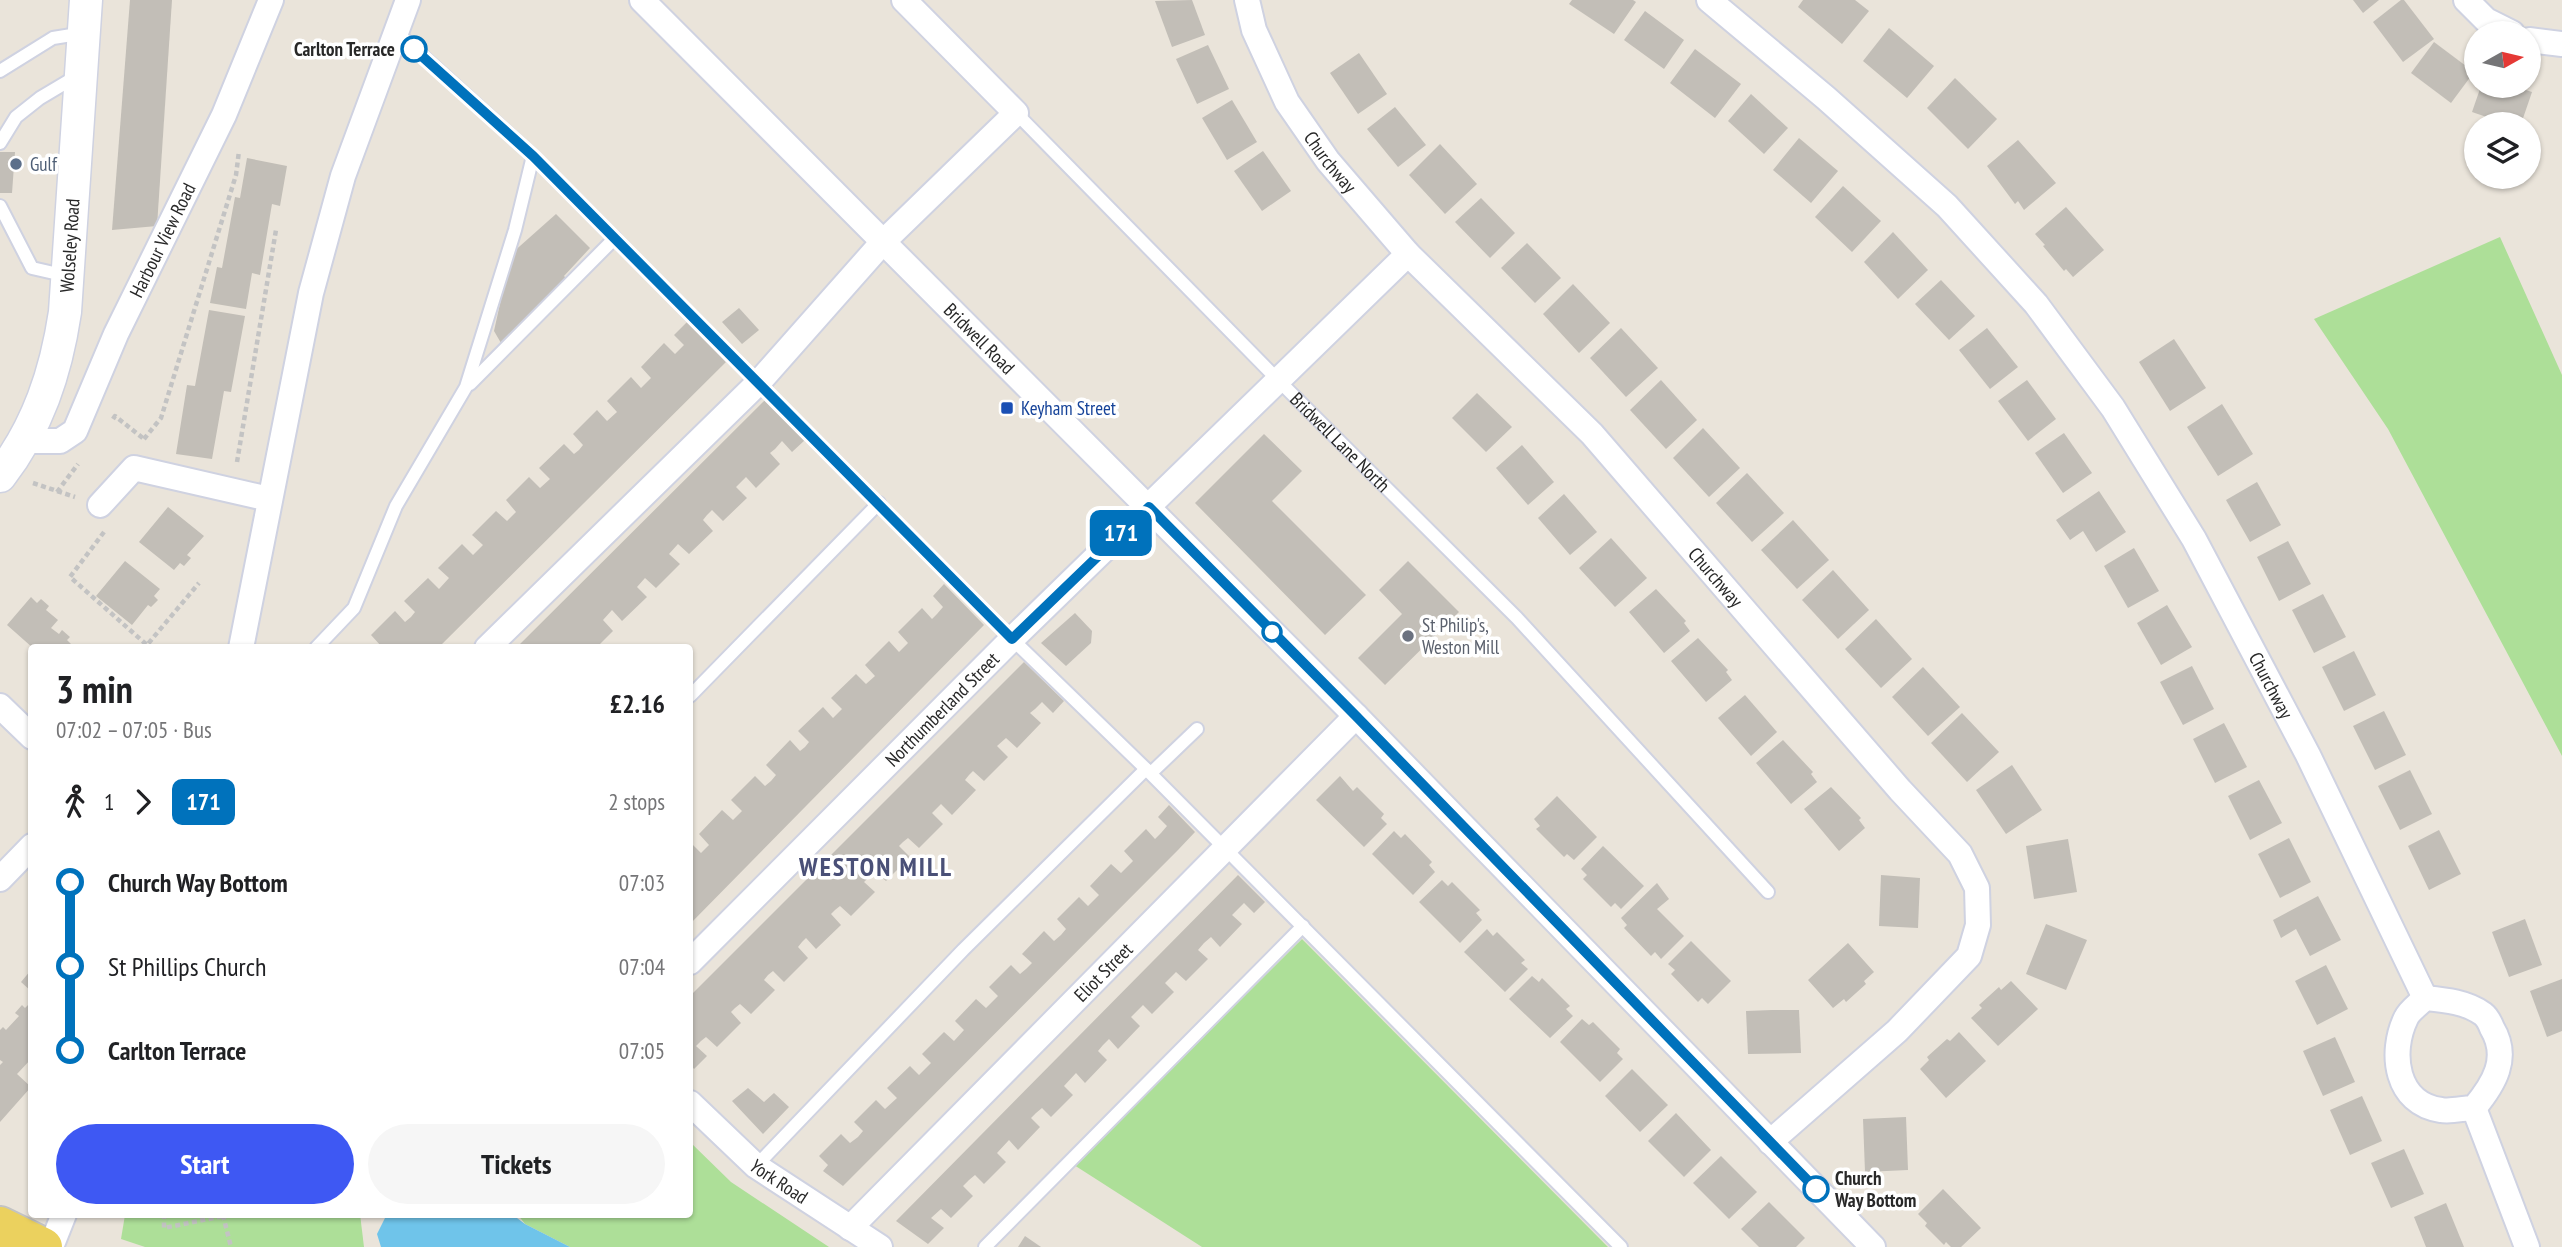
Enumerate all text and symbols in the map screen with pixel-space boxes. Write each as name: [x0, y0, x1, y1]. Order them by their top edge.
north arrow: [2464, 21, 2541, 98]
map controls: [2464, 21, 2541, 189]
marker: Carlton Terrace: [401, 36, 427, 62]
place label: Carlton Terrace: [294, 37, 395, 61]
button: layers: [2464, 112, 2541, 189]
street label: Churchway: [1299, 126, 1362, 198]
place label: Gulf: [30, 152, 58, 176]
marker: Gulf: [8, 156, 24, 172]
street label: Harbour View Road: [124, 179, 201, 301]
street label: Wolseley Road: [54, 198, 85, 293]
street label: Bridwell Road: [939, 298, 1020, 379]
street label: Bridwell Lane North: [1285, 387, 1395, 497]
place label: Keyham Street: [1021, 396, 1117, 420]
marker: Keyham Street: [999, 400, 1015, 416]
line badge: 171: [1081, 510, 1161, 556]
text: 171: [1104, 517, 1138, 548]
street label: Churchway: [1683, 542, 1749, 613]
place label: St Philip's, Weston Mill: [1422, 613, 1500, 659]
unlabelled marker: [1262, 622, 1282, 642]
marker: St Philip's, Weston Mill: [1400, 628, 1416, 644]
street label: Northumberland Street: [880, 646, 1005, 771]
street label: Churchway: [2244, 648, 2299, 723]
text: 3 min: [56, 664, 133, 713]
text: £2.16: [610, 687, 665, 720]
text: 07:02 – 07:05 · Bus: [56, 715, 212, 744]
icon: walk: [56, 783, 94, 821]
icon: forward: [124, 783, 162, 821]
text: 171: [186, 786, 221, 817]
text: 1: [104, 787, 114, 816]
text: 2 stops: [608, 787, 665, 816]
district label: WESTON MILL: [798, 850, 953, 883]
text: Church Way Bottom: [108, 866, 288, 899]
text: 07:03: [619, 868, 665, 897]
street label: Eliot Street: [1069, 937, 1138, 1007]
text: St Phillips Church: [108, 950, 266, 983]
text: 07:04: [619, 952, 665, 981]
text: Carlton Terrace: [108, 1034, 246, 1067]
text: 07:05: [619, 1036, 665, 1065]
button: Start: [56, 1124, 354, 1204]
button: Tickets: [368, 1124, 665, 1204]
street label: York Road: [745, 1154, 813, 1209]
place label: Church Way Bottom: [1834, 1166, 1916, 1212]
marker: Church Way Bottom: [1803, 1176, 1829, 1202]

